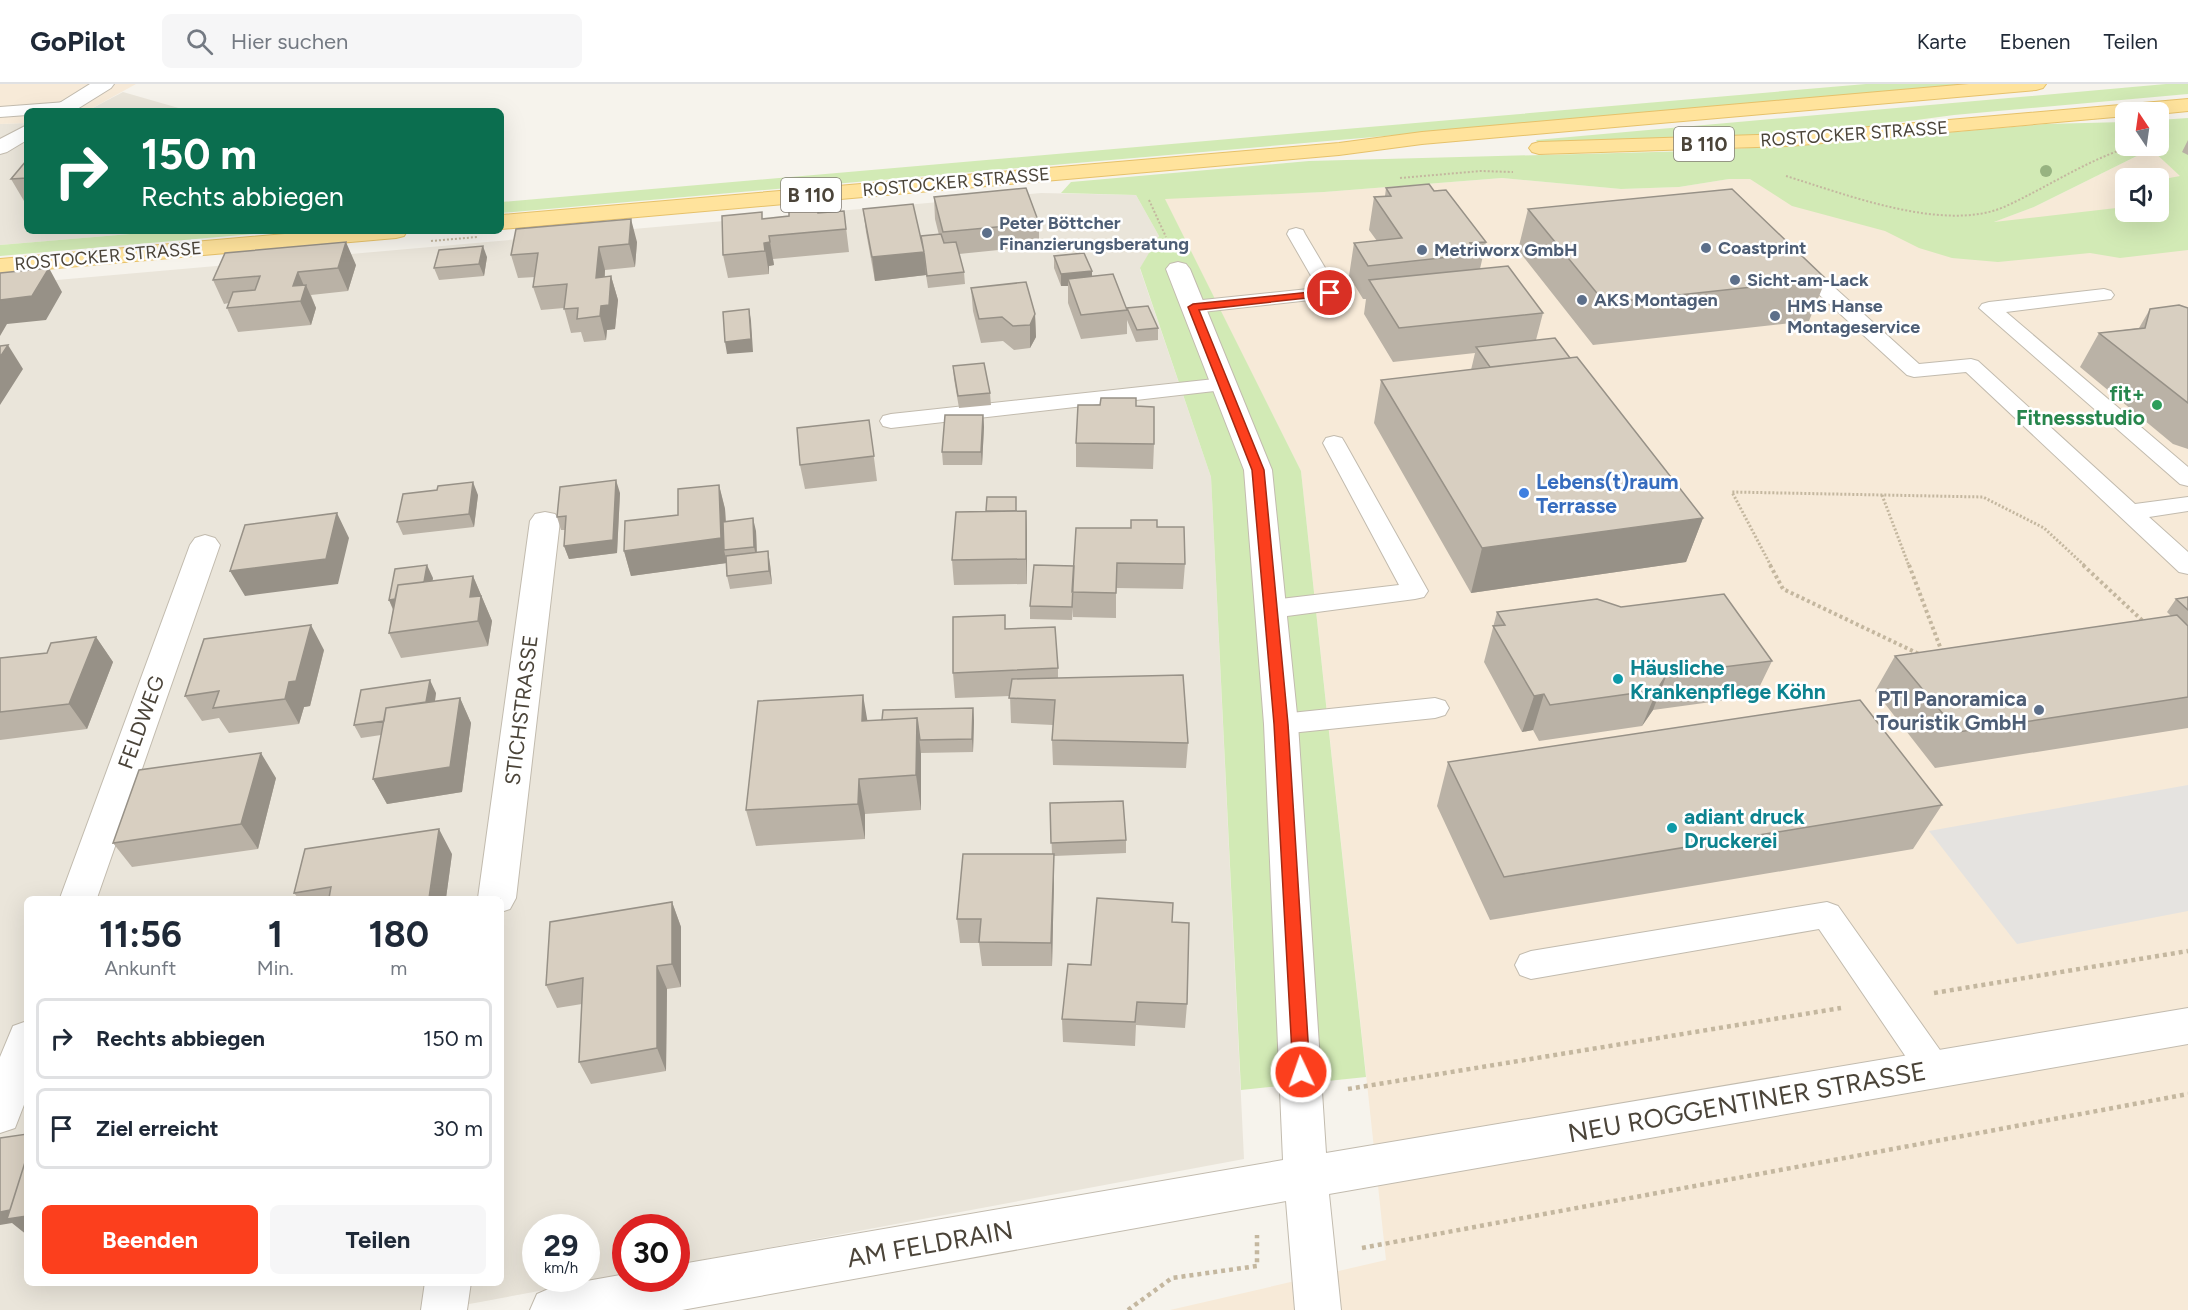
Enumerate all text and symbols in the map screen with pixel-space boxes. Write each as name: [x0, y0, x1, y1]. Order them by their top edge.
search box: [162, 14, 582, 68]
text: GoPilot: [30, 24, 126, 58]
icon: search: [183, 25, 216, 58]
text: Hier suchen: [231, 28, 348, 55]
text: Karte: [1917, 29, 1966, 54]
text: Ebenen: [1999, 29, 2071, 54]
text: Teilen: [2104, 29, 2158, 54]
north arrow: [2115, 102, 2169, 156]
map controls: [2115, 102, 2169, 222]
street label: ROSTOCKER STRASSE: [1760, 116, 1948, 152]
road number: B 110: [1674, 127, 1734, 161]
text: 150 m: [141, 129, 257, 180]
icon: right: [42, 132, 120, 210]
street label: ROSTOCKER STRASSE: [862, 163, 1050, 201]
button: sound: [2115, 168, 2169, 222]
road number: B 110: [781, 178, 841, 212]
text: Rechts abbiegen: [141, 180, 344, 213]
place label: Peter Böttcher Finanzierungsberatung: [999, 212, 1189, 255]
marker: Peter Böttcher Finanzierungsberatung: [980, 226, 994, 240]
street label: ROSTOCKER STRASSE: [14, 237, 202, 275]
place label: Coastprint: [1718, 237, 1807, 259]
place label: Metriworx GmbH: [1434, 239, 1577, 261]
marker: Coastprint: [1699, 241, 1713, 255]
marker: Metriworx GmbH: [1415, 243, 1429, 257]
pin: [1304, 267, 1355, 318]
place label: Sicht-am-Lack: [1747, 269, 1869, 291]
marker: Sicht-am-Lack: [1728, 273, 1742, 287]
icon: arrive: [1313, 276, 1346, 309]
place label: AKS Montagen: [1594, 289, 1718, 311]
marker: AKS Montagen: [1575, 293, 1589, 307]
place label: HMS Hanse Montageservice: [1787, 295, 1920, 338]
marker: HMS Hanse Montageservice: [1768, 309, 1782, 323]
place label: fit+ Fitnessstudio: [2016, 381, 2145, 430]
marker: fit+ Fitnessstudio: [2150, 398, 2164, 412]
place label: Lebens(t)raum Terrasse: [1536, 469, 1679, 518]
marker: Lebens(t)raum Terrasse: [1517, 486, 1531, 500]
street label: STICHSTRASSE: [499, 633, 543, 787]
place label: Häusliche Krankenpflege Köhn: [1630, 655, 1826, 704]
street label: FELDWEG: [113, 672, 169, 772]
marker: Häusliche Krankenpflege Köhn: [1611, 672, 1625, 686]
place label: PTI Panoramica Touristik GmbH: [1876, 686, 2027, 735]
marker: PTI Panoramica Touristik GmbH: [2032, 703, 2046, 717]
place label: adiant druck Druckerei: [1684, 804, 1806, 853]
marker: adiant druck Druckerei: [1665, 821, 1679, 835]
text: 11:56: [99, 913, 182, 956]
text: 1: [268, 913, 283, 956]
text: 180: [369, 913, 429, 956]
text: Ankunft: [105, 956, 176, 980]
text: Min.: [257, 956, 294, 980]
text: m: [390, 956, 407, 980]
icon: right: [45, 1022, 78, 1055]
text: Rechts abbiegen: [96, 1025, 265, 1052]
text: 150 m: [423, 1025, 483, 1052]
position arrow: [1269, 1040, 1333, 1104]
street label: NEU ROGGENTINER STRASSE: [1565, 1055, 1929, 1149]
icon: arrive: [45, 1112, 78, 1145]
text: Ziel erreicht: [96, 1115, 219, 1142]
text: 30 m: [433, 1115, 483, 1142]
button: Beenden: [42, 1205, 258, 1274]
button: Teilen: [270, 1205, 486, 1274]
speed limit sign: 30: [612, 1214, 690, 1292]
street label: AM FELDRAIN: [844, 1214, 1016, 1274]
text: 29: [544, 1227, 578, 1264]
text: km/h: [544, 1259, 578, 1277]

